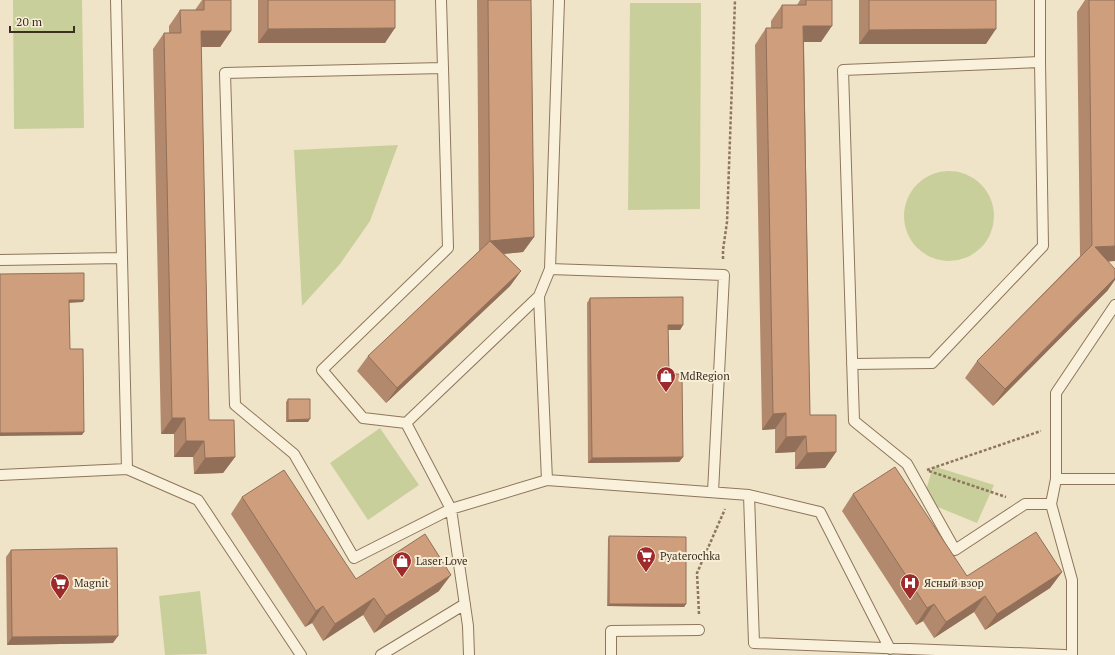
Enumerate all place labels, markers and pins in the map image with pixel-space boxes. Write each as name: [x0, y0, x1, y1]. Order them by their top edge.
shop icon: MdRegion: [655, 365, 677, 393]
place label: MdRegion: [680, 369, 730, 383]
supermarket icon: Pyaterochka: [635, 545, 657, 573]
place label: Pyaterochka: [660, 549, 721, 563]
shop icon: Laser Love: [391, 550, 413, 578]
place label: Laser Love: [416, 554, 468, 568]
supermarket icon: Magnit: [49, 572, 71, 600]
hospital icon: Ясный взор: [899, 572, 921, 600]
place label: Magnit: [74, 576, 109, 590]
place label: Ясный взор: [924, 576, 984, 590]

